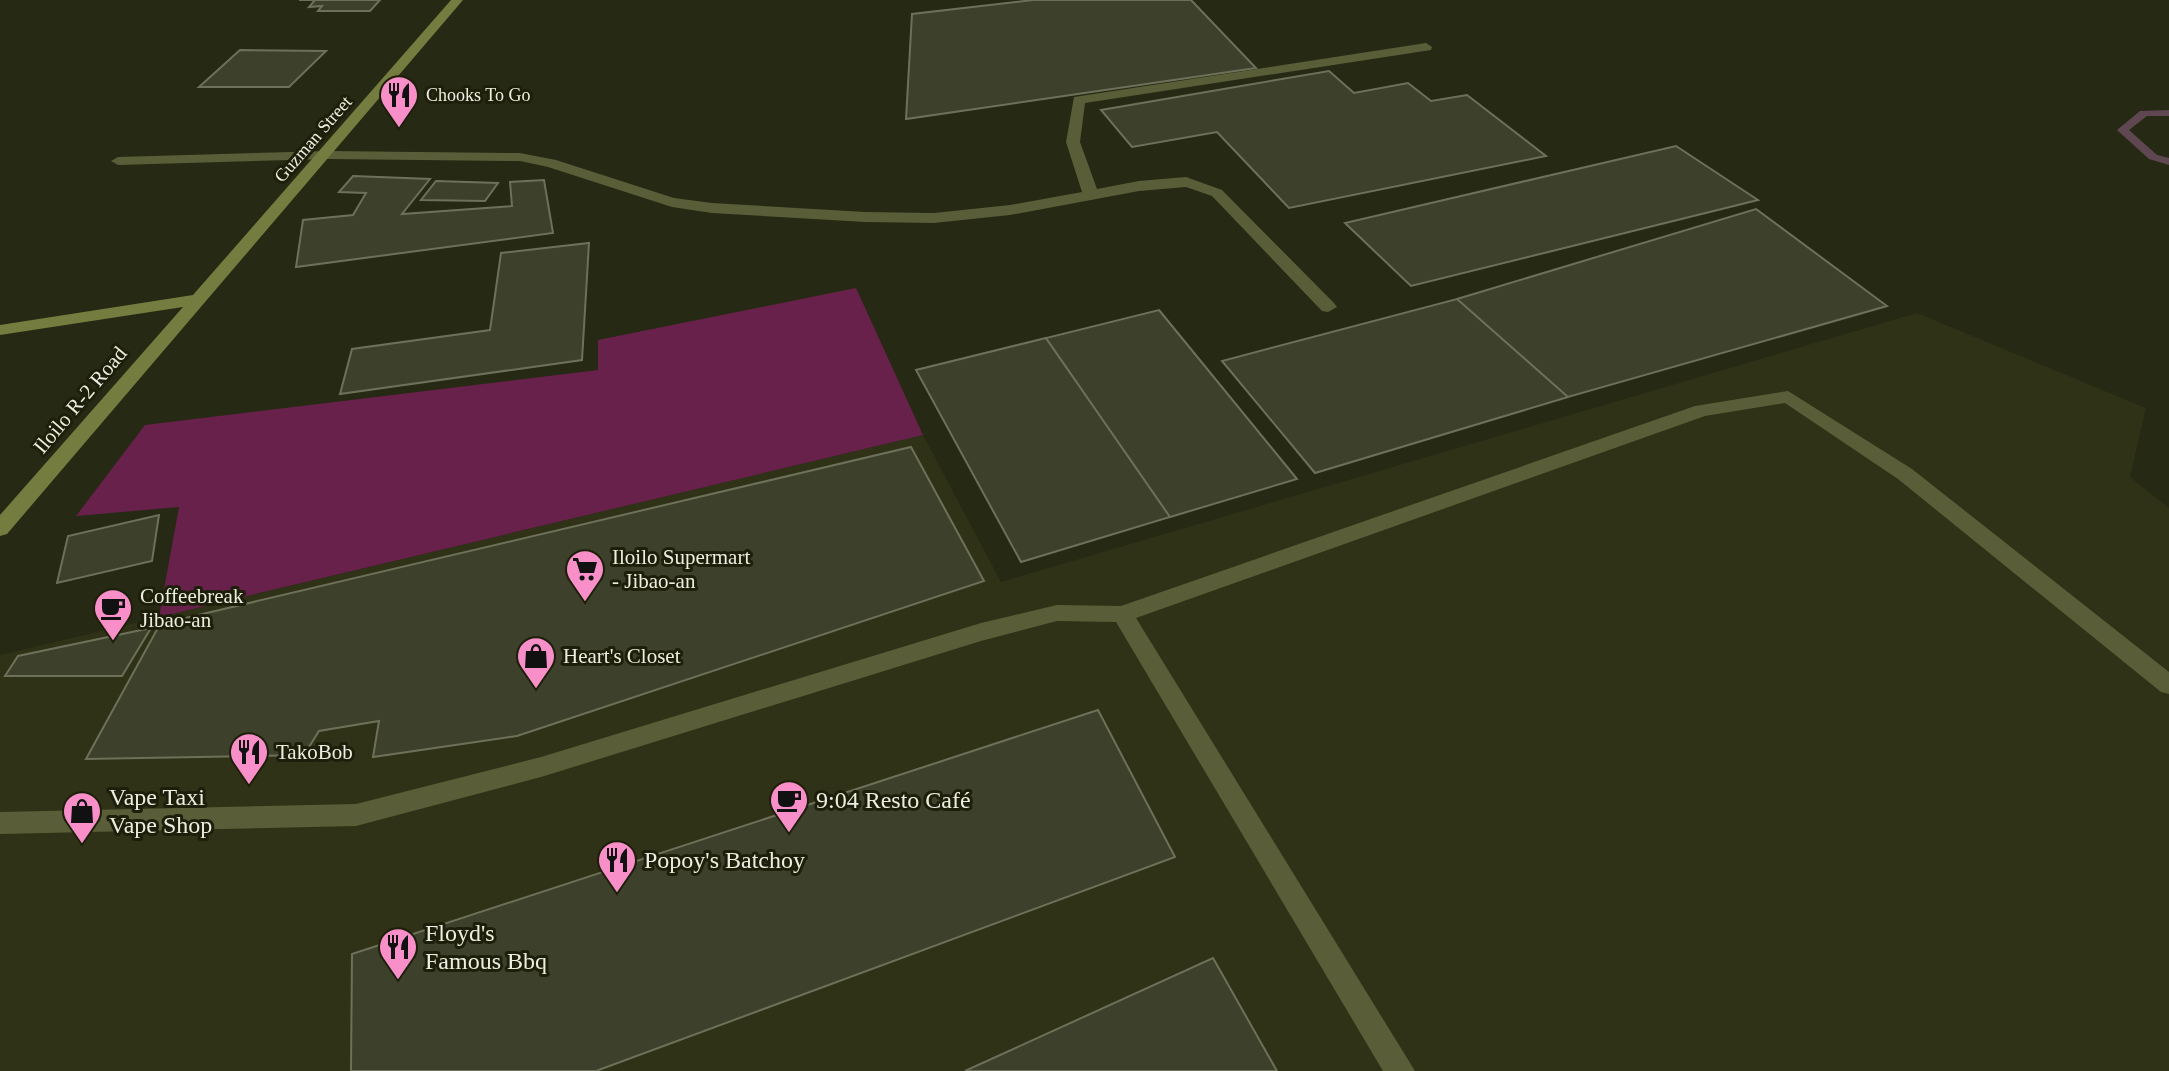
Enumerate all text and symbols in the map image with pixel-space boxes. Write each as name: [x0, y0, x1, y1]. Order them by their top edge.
restaurant icon: Chooks To Go: [378, 74, 420, 129]
place label: Chooks To Go: [426, 85, 530, 105]
street label: Guzman Street: [270, 92, 356, 186]
street label: Iloilo R-2 Road: [28, 341, 132, 458]
place label: Iloilo Supermart - Jibao-an: [612, 545, 750, 593]
supermarket icon: Iloilo Supermart - Jibao-an: [564, 548, 606, 603]
place label: Coffeebreak Jibao-an: [140, 584, 244, 632]
cafe icon: Coffeebreak Jibao-an: [92, 587, 134, 642]
shop icon: Heart's Closet: [515, 635, 557, 690]
place label: Heart's Closet: [563, 644, 681, 668]
restaurant icon: TakoBob: [228, 731, 270, 786]
place label: TakoBob: [276, 740, 353, 764]
cafe icon: 9:04 Resto Café: [768, 779, 810, 834]
place label: Vape Taxi Vape Shop: [109, 784, 212, 838]
place label: 9:04 Resto Café: [816, 787, 971, 813]
shop icon: Vape Taxi Vape Shop: [61, 790, 103, 845]
restaurant icon: Popoy's Batchoy: [596, 839, 638, 894]
place label: Popoy's Batchoy: [644, 847, 805, 873]
place label: Floyd's Famous Bbq: [425, 920, 547, 974]
restaurant icon: Floyd's Famous Bbq: [377, 926, 419, 981]

